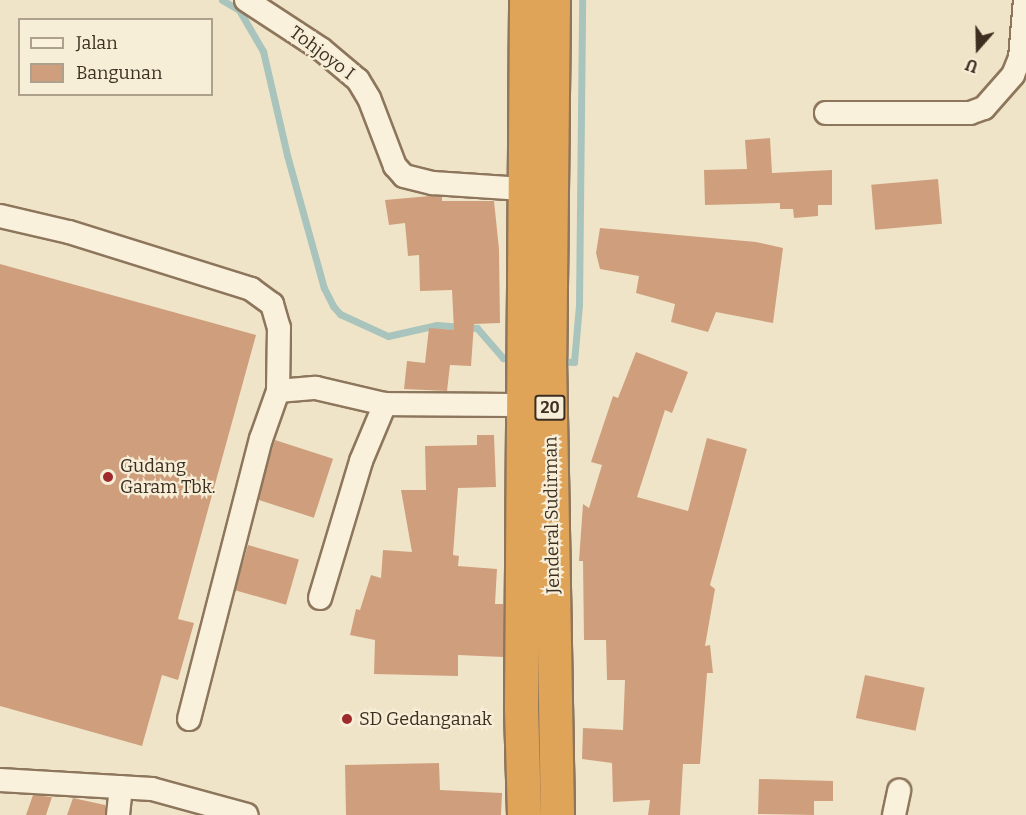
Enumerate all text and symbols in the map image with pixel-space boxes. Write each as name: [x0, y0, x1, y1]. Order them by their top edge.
legend: [18, 18, 213, 96]
north arrow: [948, 18, 1008, 78]
street label: Tohjoyo I: [285, 22, 359, 84]
text: Jalan: [76, 32, 118, 54]
text: U: [963, 54, 981, 76]
text: Bangunan: [76, 62, 162, 84]
road number: 20: [534, 395, 566, 421]
street label: Jenderal Sudirman: [540, 436, 564, 594]
place label: Gudang Garam Tbk.: [120, 456, 216, 498]
marker: Gudang Garam Tbk.: [101, 470, 115, 484]
place label: SD Gedanganak: [359, 708, 492, 730]
marker: SD Gedanganak: [340, 712, 354, 726]

